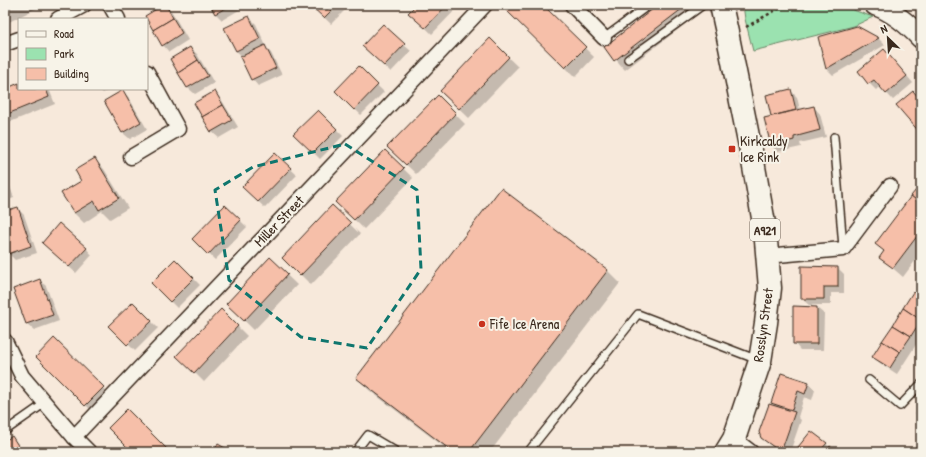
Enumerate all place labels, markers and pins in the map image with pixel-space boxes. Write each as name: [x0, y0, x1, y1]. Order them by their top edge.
place label: Kirkcaldy Ice Rink: [740, 131, 788, 166]
marker: Kirkcaldy Ice Rink: [727, 144, 737, 154]
place label: Fife Ice Arena: [489, 314, 560, 333]
marker: Fife Ice Arena: [477, 319, 487, 329]

